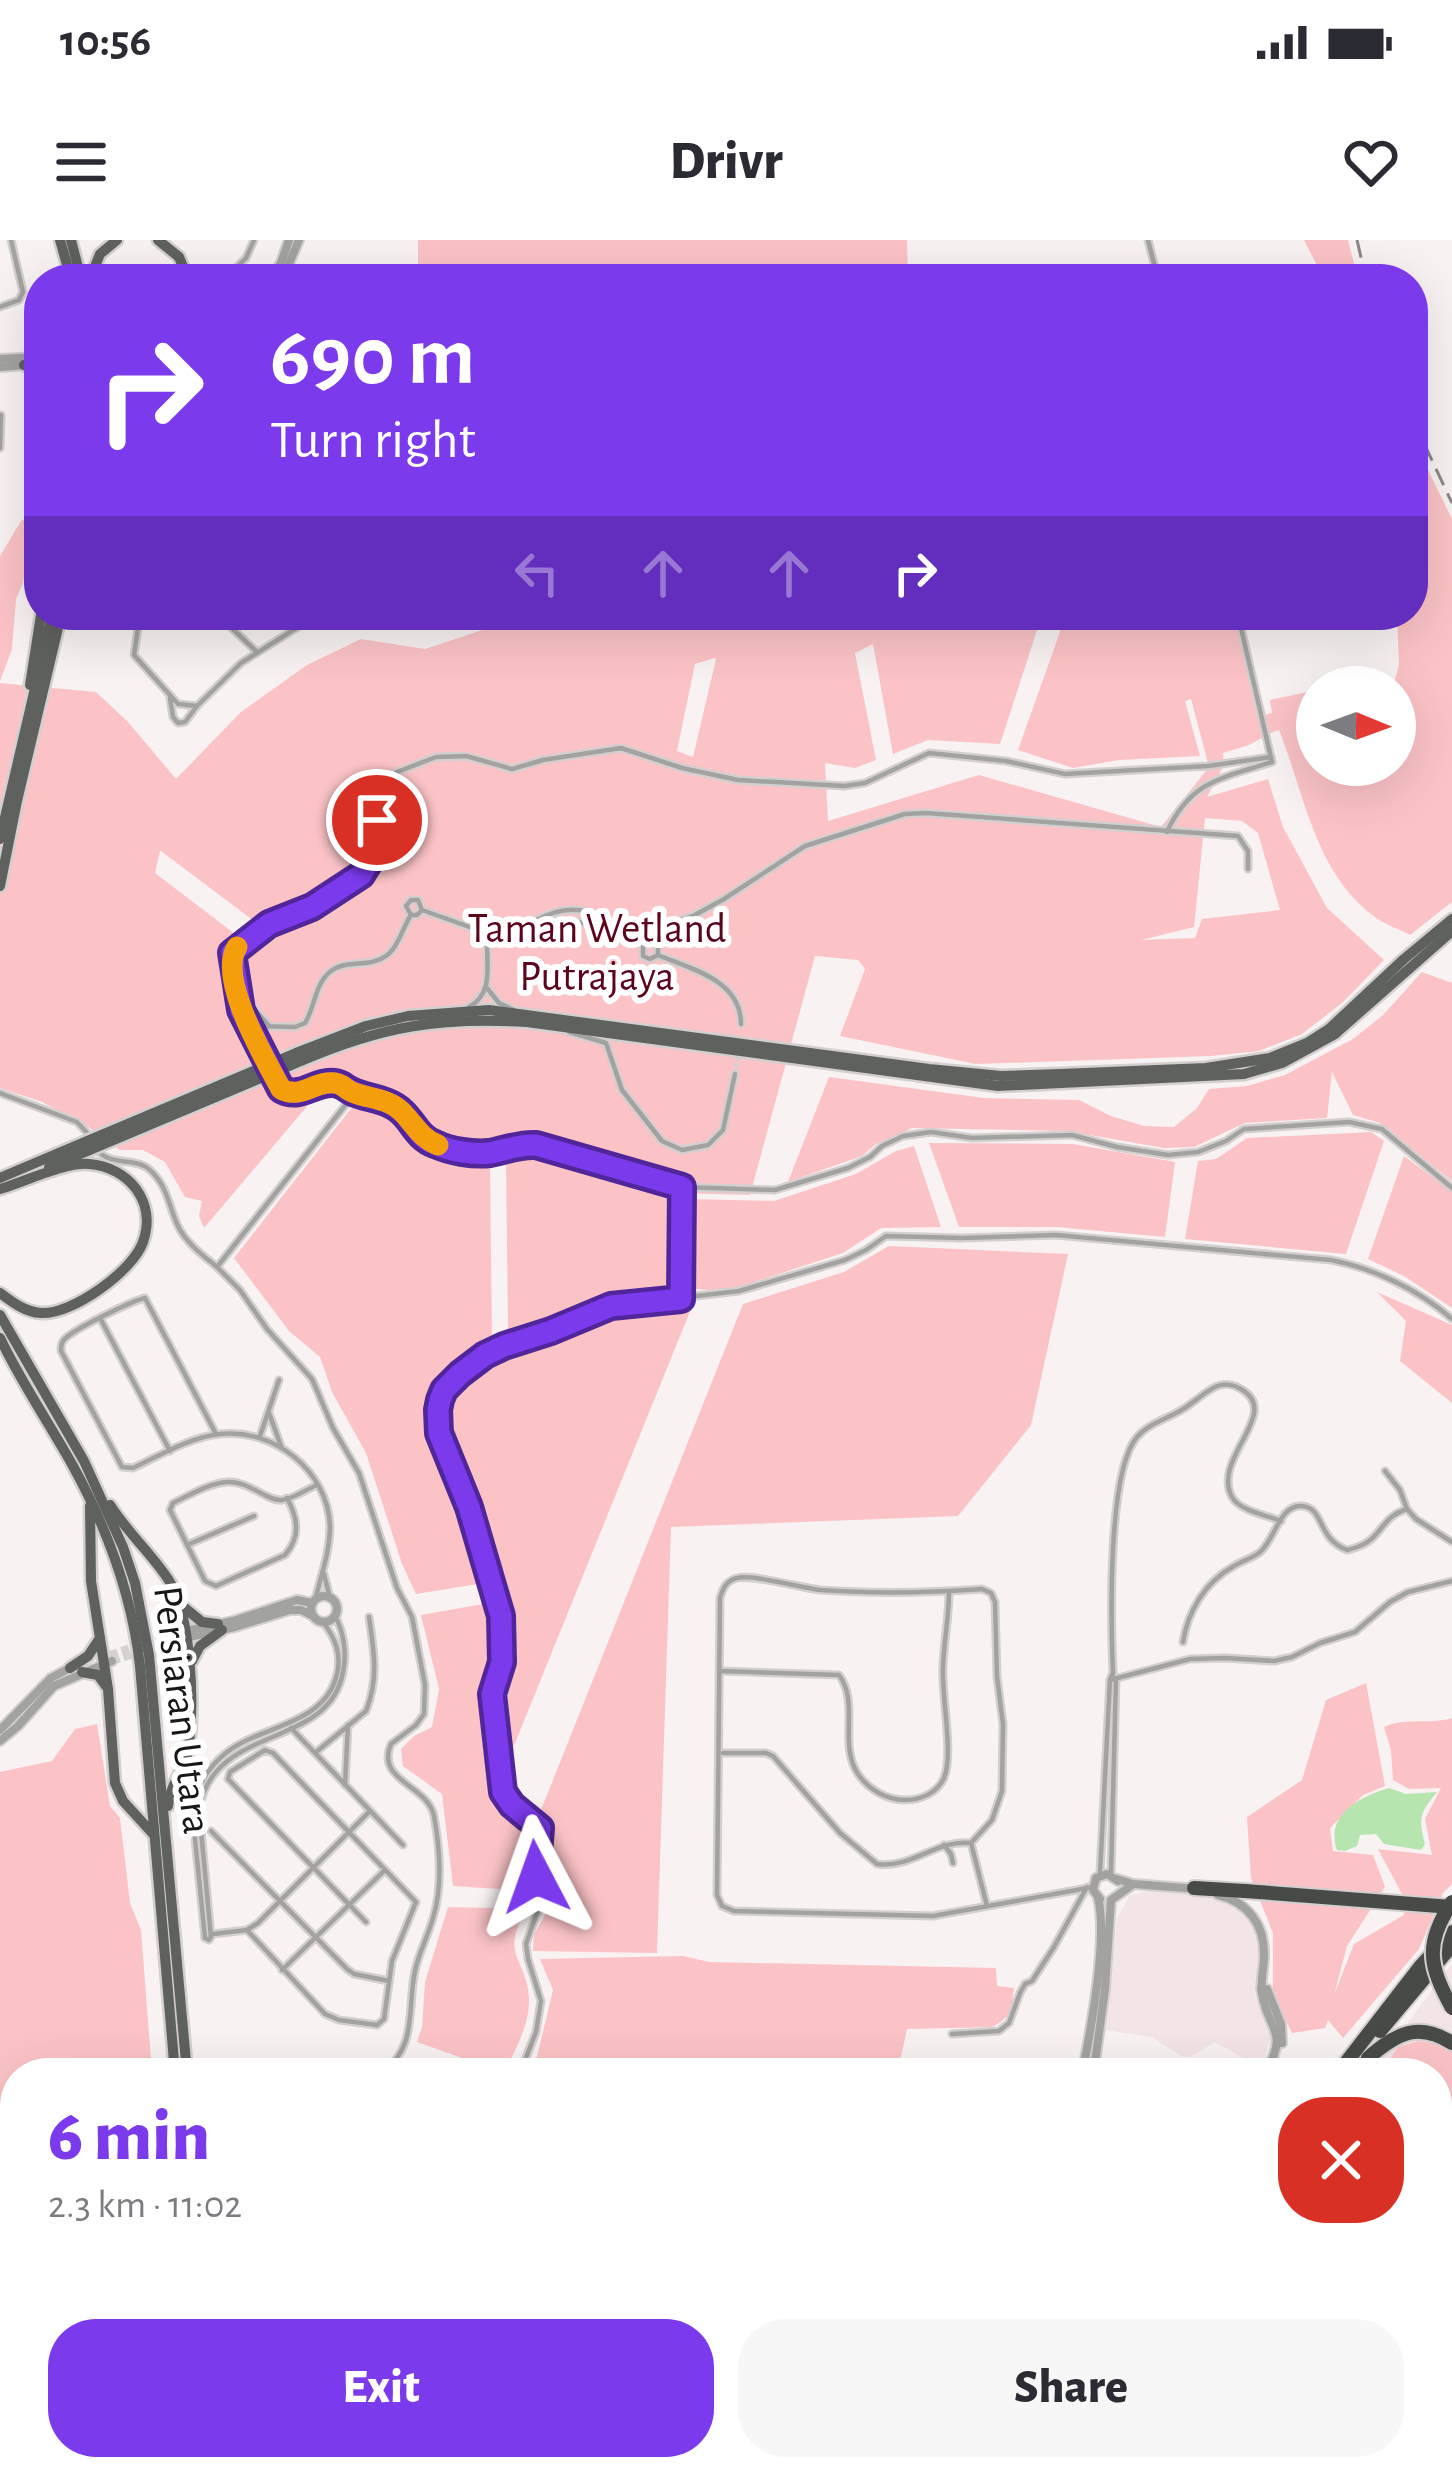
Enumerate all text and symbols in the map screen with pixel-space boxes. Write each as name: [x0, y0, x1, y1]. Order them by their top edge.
text: 10:56: [60, 19, 151, 64]
icon: menu: [48, 129, 114, 195]
icon: heart: [1338, 129, 1404, 195]
text: Drivr: [669, 135, 783, 189]
icon: right: [72, 312, 228, 468]
text: 690 m: [270, 316, 475, 400]
text: Turn right: [270, 414, 476, 468]
icon: left: [504, 540, 570, 606]
icon: ahead: [630, 540, 696, 606]
icon: ahead: [756, 540, 822, 606]
icon: right: [882, 540, 948, 606]
north arrow: [1296, 666, 1416, 786]
map controls: [1296, 666, 1416, 786]
pin: [326, 769, 428, 871]
icon: arrive: [344, 787, 410, 853]
park label: Taman Wetland Putrajaya: [467, 908, 727, 998]
street label: Persiaran Utara: [146, 1584, 218, 1836]
position arrow: [473, 1814, 599, 1940]
button: close: [1278, 2097, 1404, 2223]
text: 6 min: [48, 2101, 210, 2173]
text: 2.3 km · 11:02: [48, 2186, 242, 2225]
button: Exit: [48, 2319, 714, 2457]
button: Share: [738, 2319, 1404, 2457]

